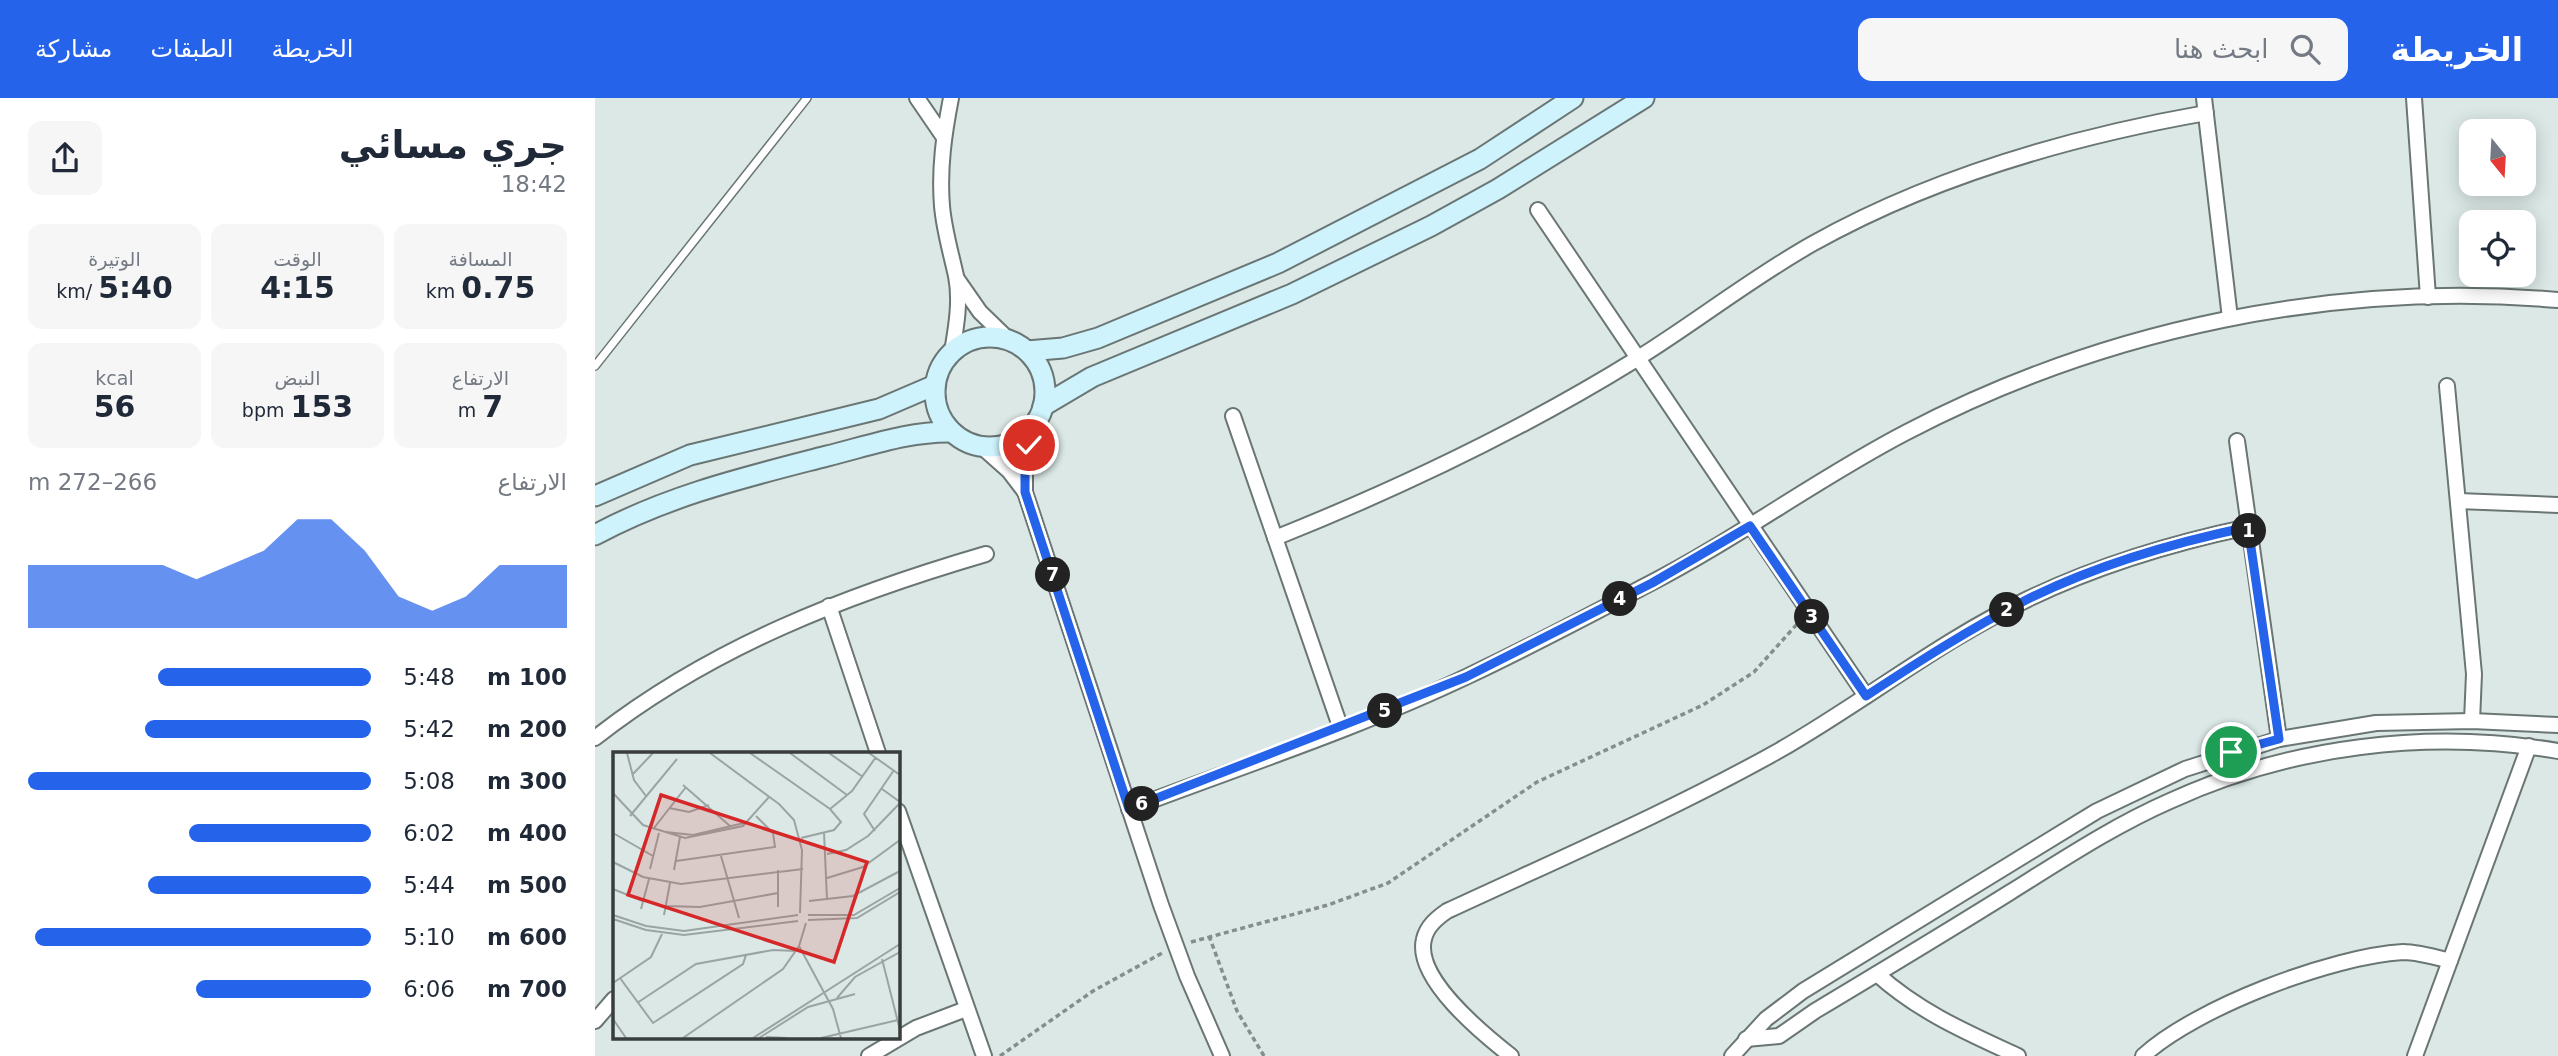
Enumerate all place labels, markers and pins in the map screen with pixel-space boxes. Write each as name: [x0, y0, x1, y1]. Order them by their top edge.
pin: [999, 415, 1059, 475]
pin: 1: [2231, 514, 2267, 548]
pin: 7: [1035, 558, 1071, 592]
pin: 4: [1602, 582, 1637, 616]
pin: 2: [1989, 592, 2025, 628]
pin: 3: [1795, 600, 1829, 634]
pin: 5: [1367, 694, 1403, 728]
pin: [2201, 722, 2261, 782]
pin: 6: [1125, 786, 1159, 822]

